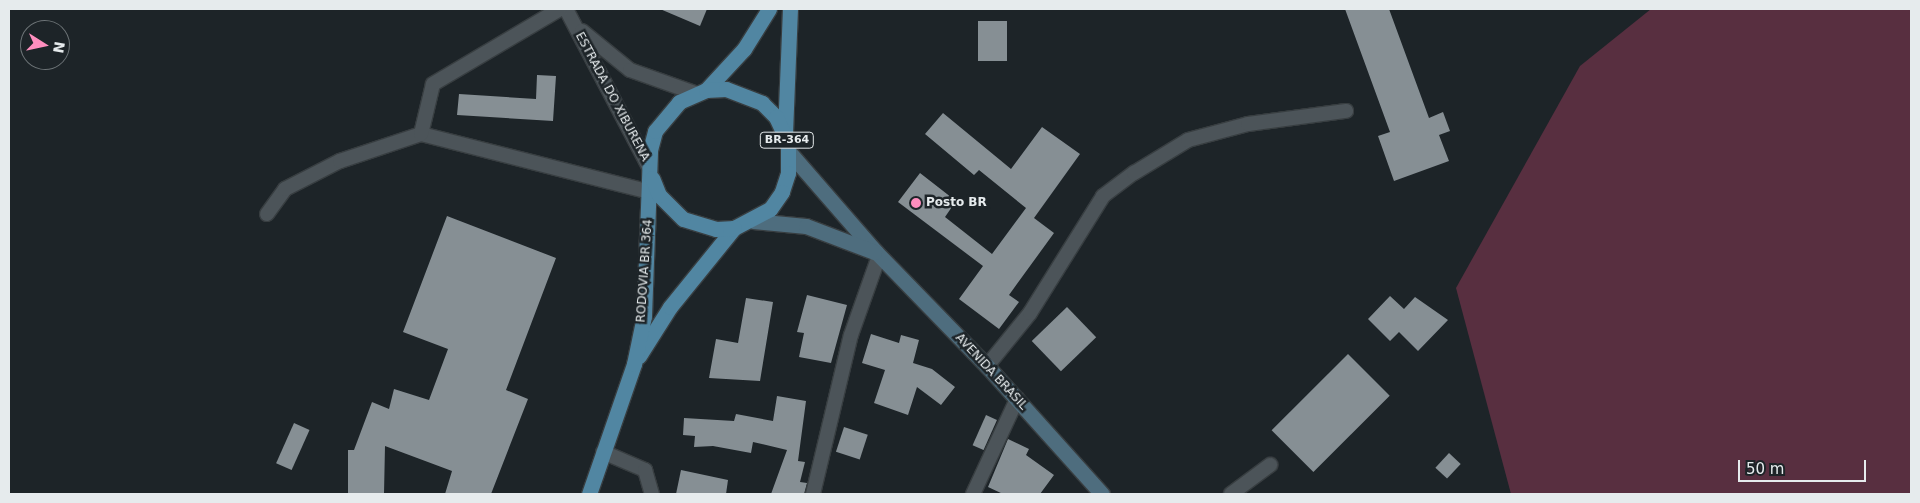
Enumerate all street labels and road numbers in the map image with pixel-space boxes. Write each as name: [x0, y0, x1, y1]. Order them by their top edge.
street label: ESTRADA DO XIBURENA: [572, 30, 652, 164]
road number: BR-364: [760, 132, 814, 148]
street label: RODOVIA BR 364: [634, 219, 656, 323]
street label: AVENIDA BRASIL: [952, 331, 1030, 413]

